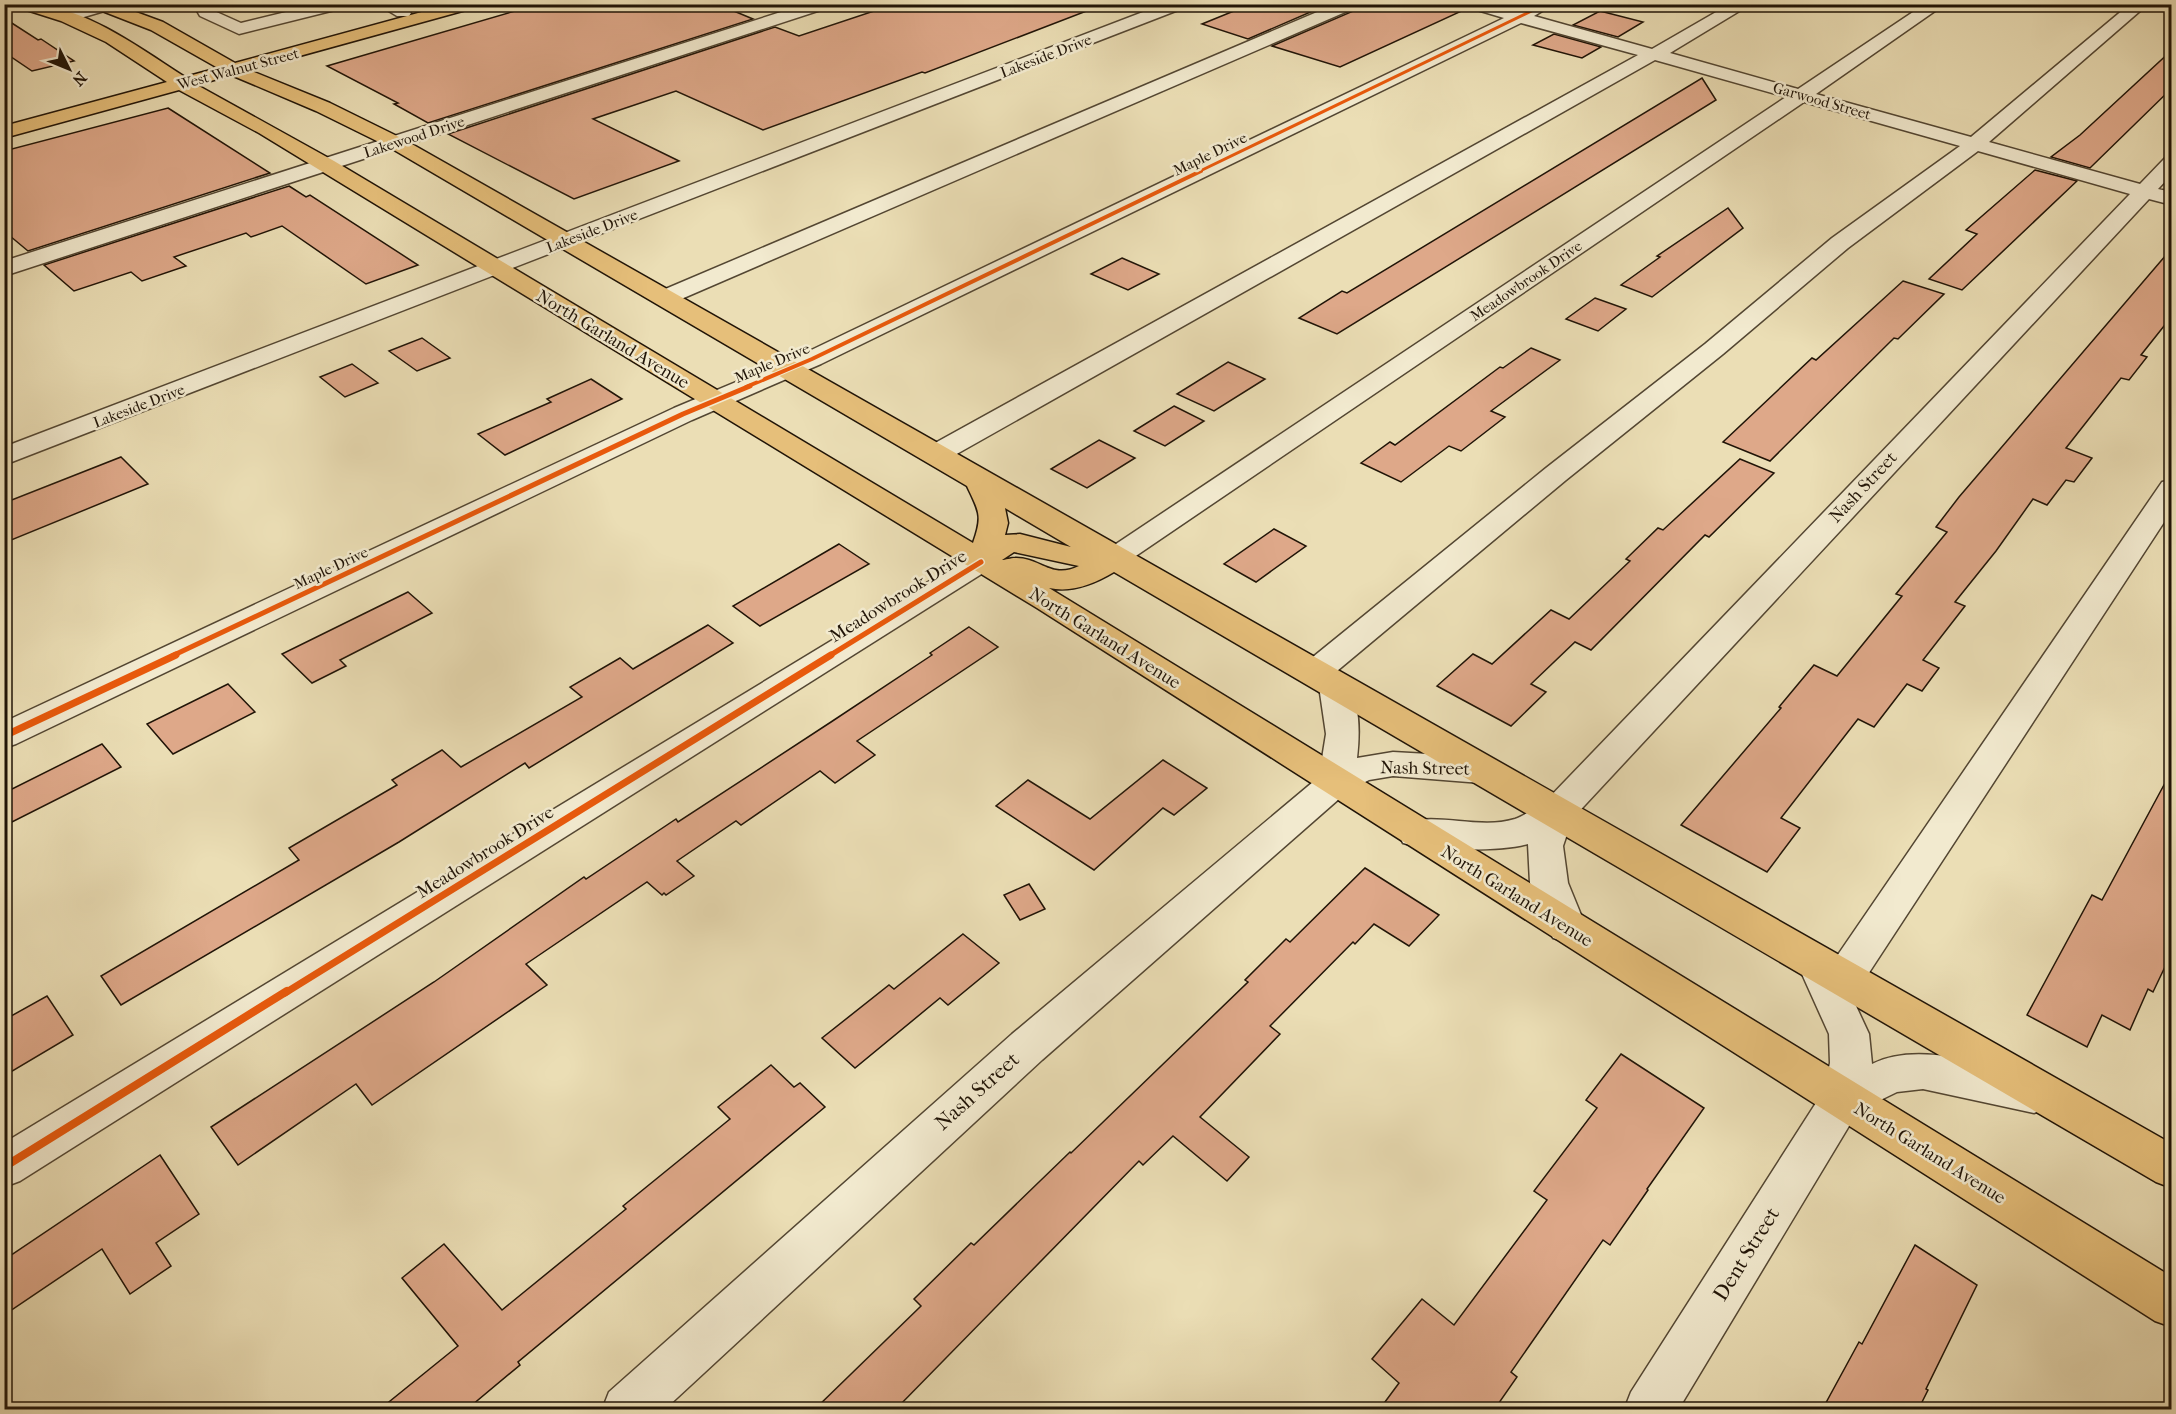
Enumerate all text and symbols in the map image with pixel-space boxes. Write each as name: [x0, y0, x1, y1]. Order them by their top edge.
street label: Lakeside Drive: [998, 30, 1095, 82]
north arrow: [39, 39, 99, 99]
street label: West Walnut Street: [174, 44, 301, 94]
text: N: [68, 68, 91, 90]
street label: Garwood Street: [1771, 78, 1874, 124]
street label: Lakewood Drive: [361, 112, 467, 162]
street label: Maple Drive: [1170, 128, 1250, 180]
street label: Lakeside Drive: [544, 205, 641, 257]
street label: Meadowbrook Drive: [1467, 237, 1586, 325]
street label: North Garland Avenue: [533, 285, 693, 393]
street label: Maple Drive: [732, 339, 813, 387]
street label: Lakeside Drive: [91, 380, 188, 432]
street label: Nash Street: [1825, 447, 1902, 527]
street label: Maple Drive: [291, 543, 372, 593]
street label: Meadowbrook Drive: [826, 546, 971, 647]
street label: North Garland Avenue: [1025, 583, 1184, 694]
street label: Nash Street: [1380, 757, 1471, 780]
street label: Meadowbrook Drive: [413, 802, 558, 903]
street label: North Garland Avenue: [1437, 841, 1596, 952]
street label: Nash Street: [930, 1047, 1024, 1135]
street label: North Garland Avenue: [1850, 1098, 2009, 1209]
street label: Dent Street: [1708, 1202, 1784, 1305]

